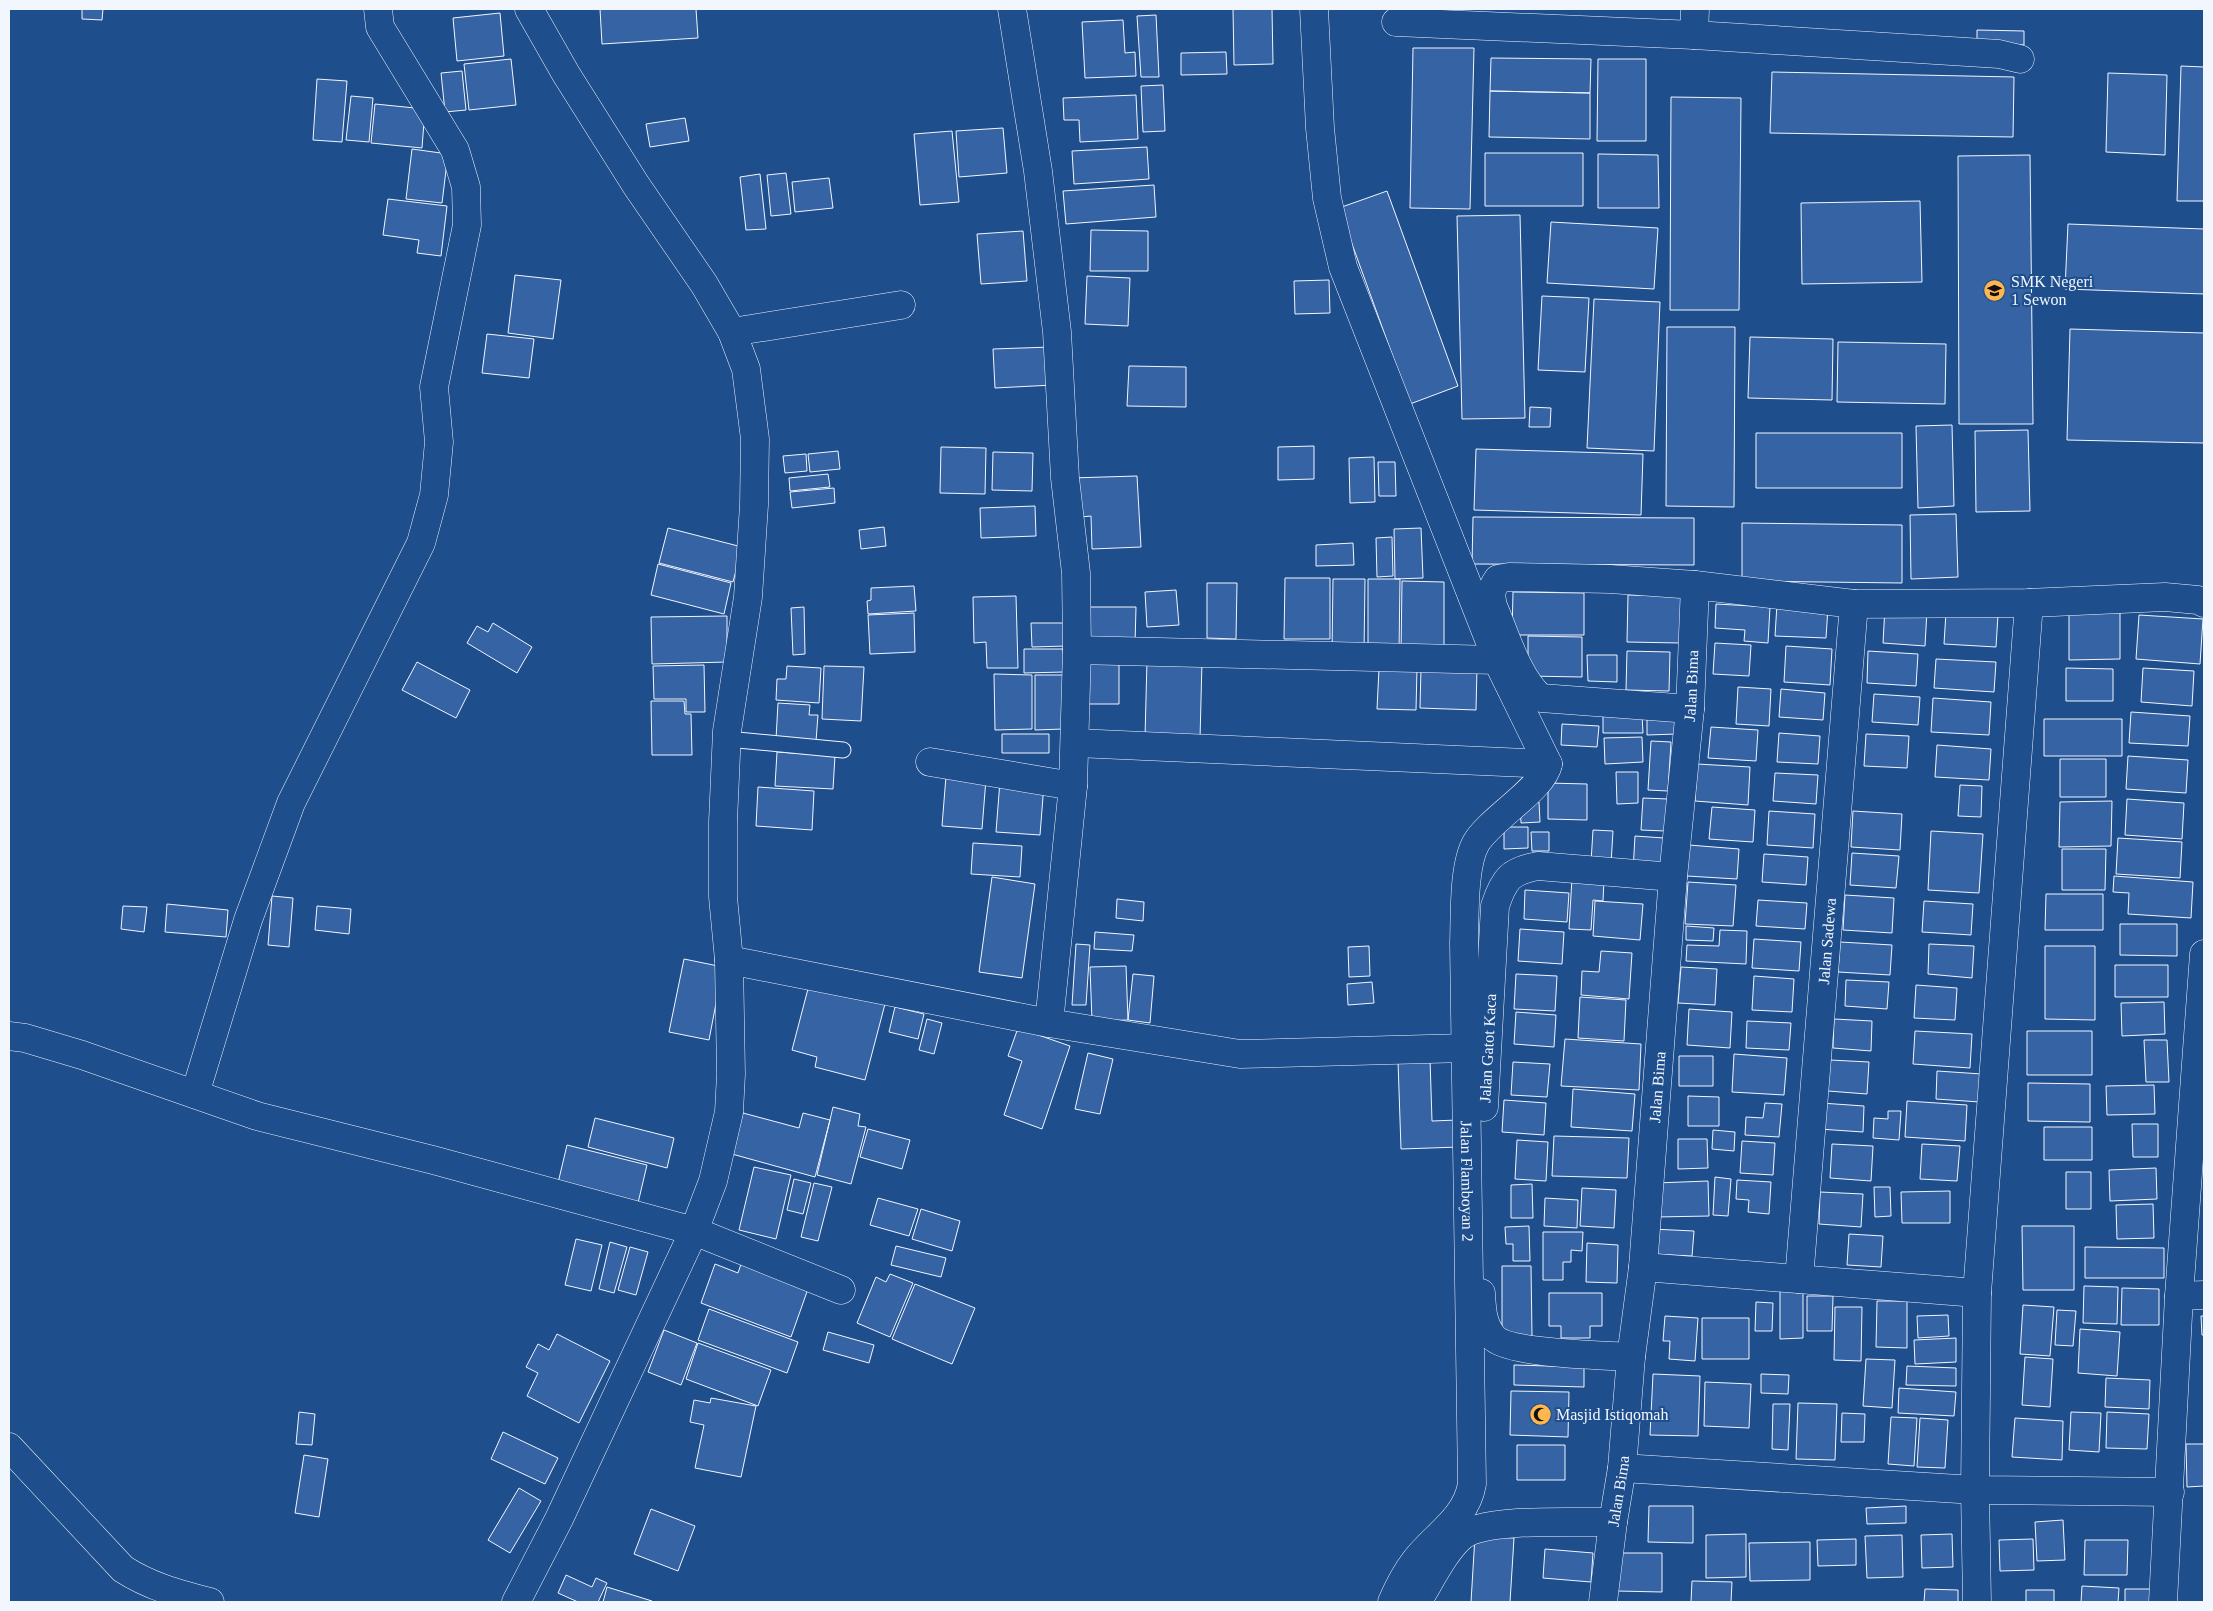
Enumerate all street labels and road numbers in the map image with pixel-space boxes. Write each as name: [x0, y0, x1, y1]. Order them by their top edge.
street label: Jalan Bima: [1680, 649, 1701, 722]
street label: Jalan Sadewa: [1815, 897, 1839, 985]
street label: Jalan Gatot Kaca: [1476, 993, 1499, 1103]
street label: Jalan Bima: [1646, 1051, 1668, 1123]
street label: Jalan Flamboyan 2: [1458, 1121, 1477, 1242]
street label: Jalan Bima: [1604, 1455, 1631, 1527]

